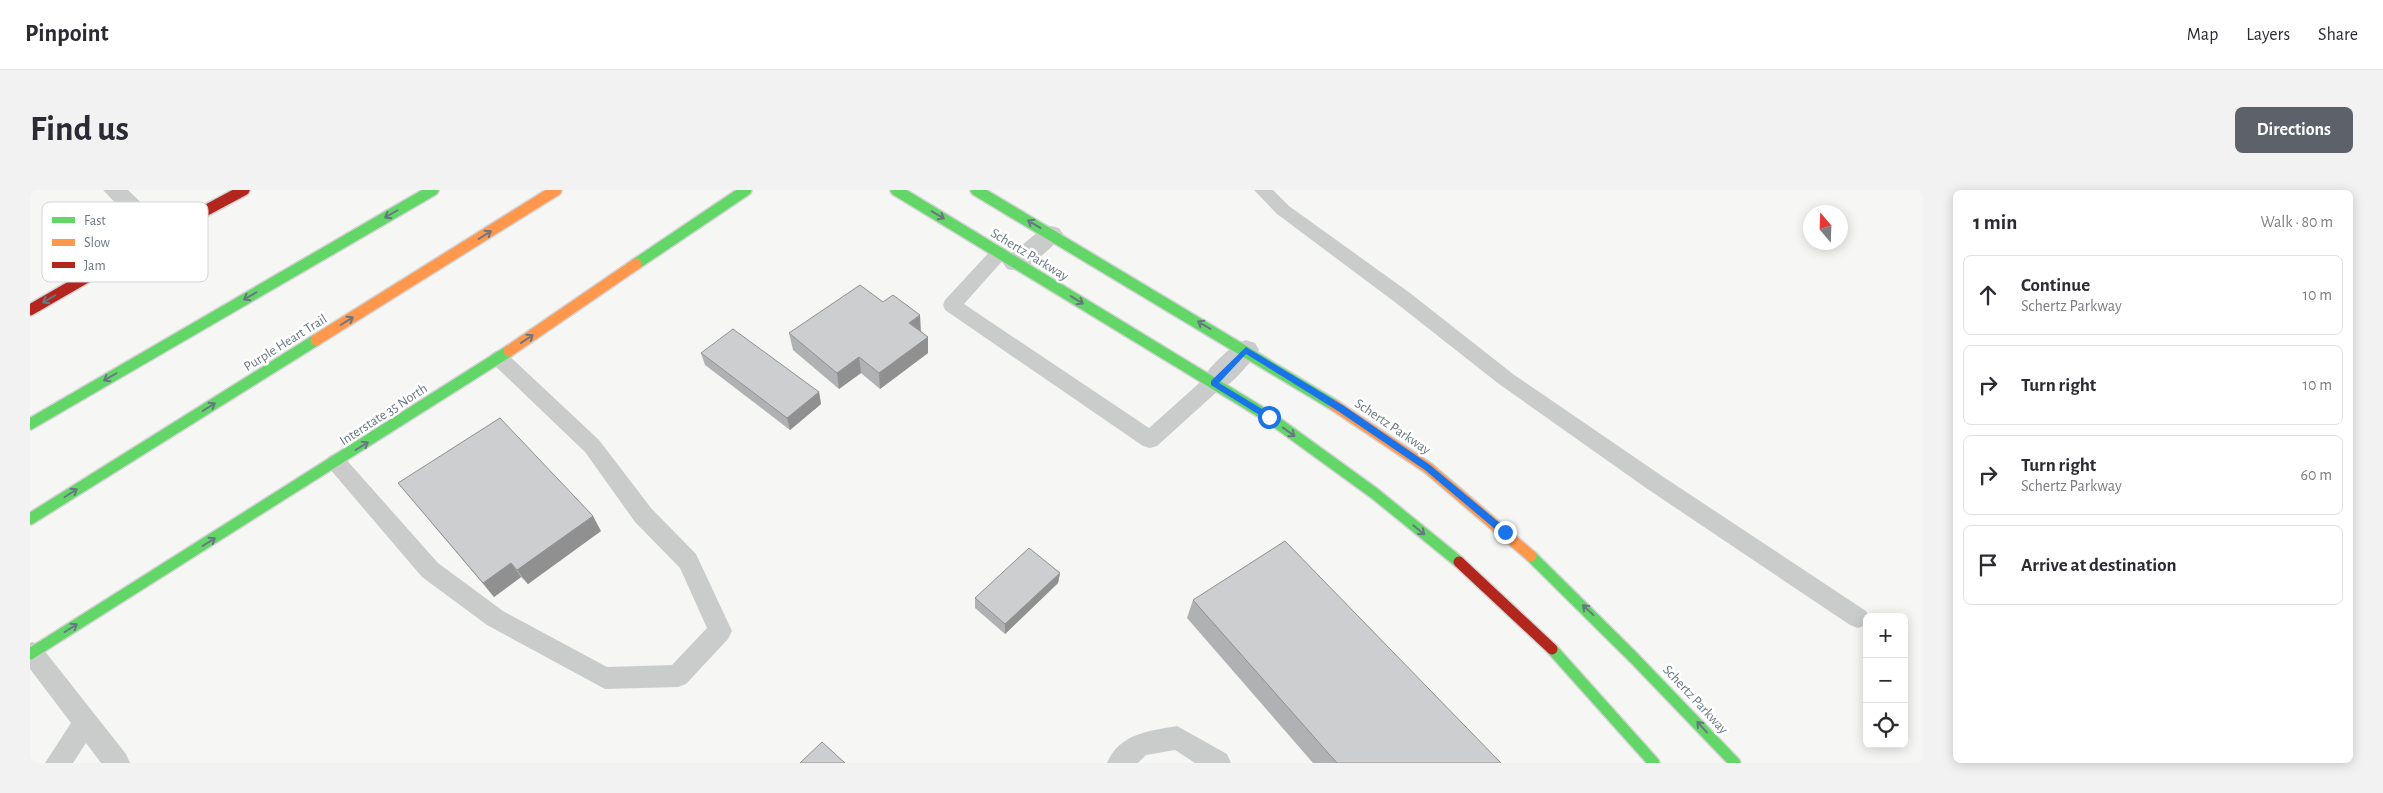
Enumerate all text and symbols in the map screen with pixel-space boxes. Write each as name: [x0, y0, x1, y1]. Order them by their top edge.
text: Pinpoint: [25, 22, 109, 46]
text: Map: [2187, 26, 2218, 44]
text: Layers: [2246, 26, 2290, 44]
text: Share: [2318, 26, 2358, 44]
button: Directions: [2235, 107, 2353, 153]
text: Find us: [30, 112, 129, 147]
legend: [42, 202, 208, 282]
north arrow: [1803, 205, 1848, 250]
one-way arrow: [384, 210, 399, 220]
one-way arrow: [930, 211, 944, 221]
text: 1 min: [1973, 212, 2017, 233]
text: Fast: [84, 214, 106, 228]
text: Walk · 80 m: [2261, 214, 2333, 230]
one-way arrow: [1028, 219, 1042, 229]
street label: Schertz Parkway: [988, 226, 1071, 284]
one-way arrow: [477, 229, 491, 239]
text: Slow: [84, 236, 111, 250]
text: Jam: [84, 259, 106, 273]
text: Continue: [2021, 276, 2090, 295]
icon: ahead: [1974, 281, 2002, 309]
text: 10 m: [2303, 287, 2332, 303]
one-way arrow: [243, 291, 258, 301]
one-way arrow: [42, 294, 56, 304]
one-way arrow: [1069, 295, 1083, 305]
text: Schertz Parkway: [2021, 298, 2122, 314]
street label: Purple Heart Trail: [242, 312, 330, 374]
one-way arrow: [340, 315, 354, 326]
one-way arrow: [1197, 320, 1211, 330]
one-way arrow: [520, 334, 534, 344]
icon: right: [1974, 371, 2002, 399]
one-way arrow: [103, 373, 117, 383]
text: Turn right: [2021, 376, 2096, 395]
text: 10 m: [2303, 377, 2332, 393]
street label: Interstate 35 North: [337, 381, 430, 448]
street label: Schertz Parkway: [1352, 396, 1433, 457]
one-way arrow: [202, 401, 216, 411]
route start: [1258, 406, 1281, 429]
one-way arrow: [1282, 426, 1295, 437]
one-way arrow: [354, 441, 368, 451]
text: Turn right: [2021, 456, 2096, 475]
icon: right: [1974, 461, 2002, 489]
text: 60 m: [2301, 467, 2332, 483]
text: Schertz Parkway: [2021, 478, 2122, 494]
one-way arrow: [64, 487, 78, 497]
route end: [1494, 521, 1517, 544]
one-way arrow: [1412, 524, 1425, 535]
one-way arrow: [202, 537, 216, 547]
icon: arrive: [1974, 551, 2002, 579]
text: Arrive at destination: [2021, 556, 2177, 575]
one-way arrow: [1582, 604, 1595, 616]
map controls: [1863, 613, 1908, 748]
button: +: [1863, 613, 1908, 658]
one-way arrow: [64, 623, 78, 633]
button: −: [1863, 658, 1908, 703]
street label: Schertz Parkway: [1660, 663, 1730, 737]
button: locate: [1863, 703, 1908, 748]
one-way arrow: [1696, 720, 1708, 733]

